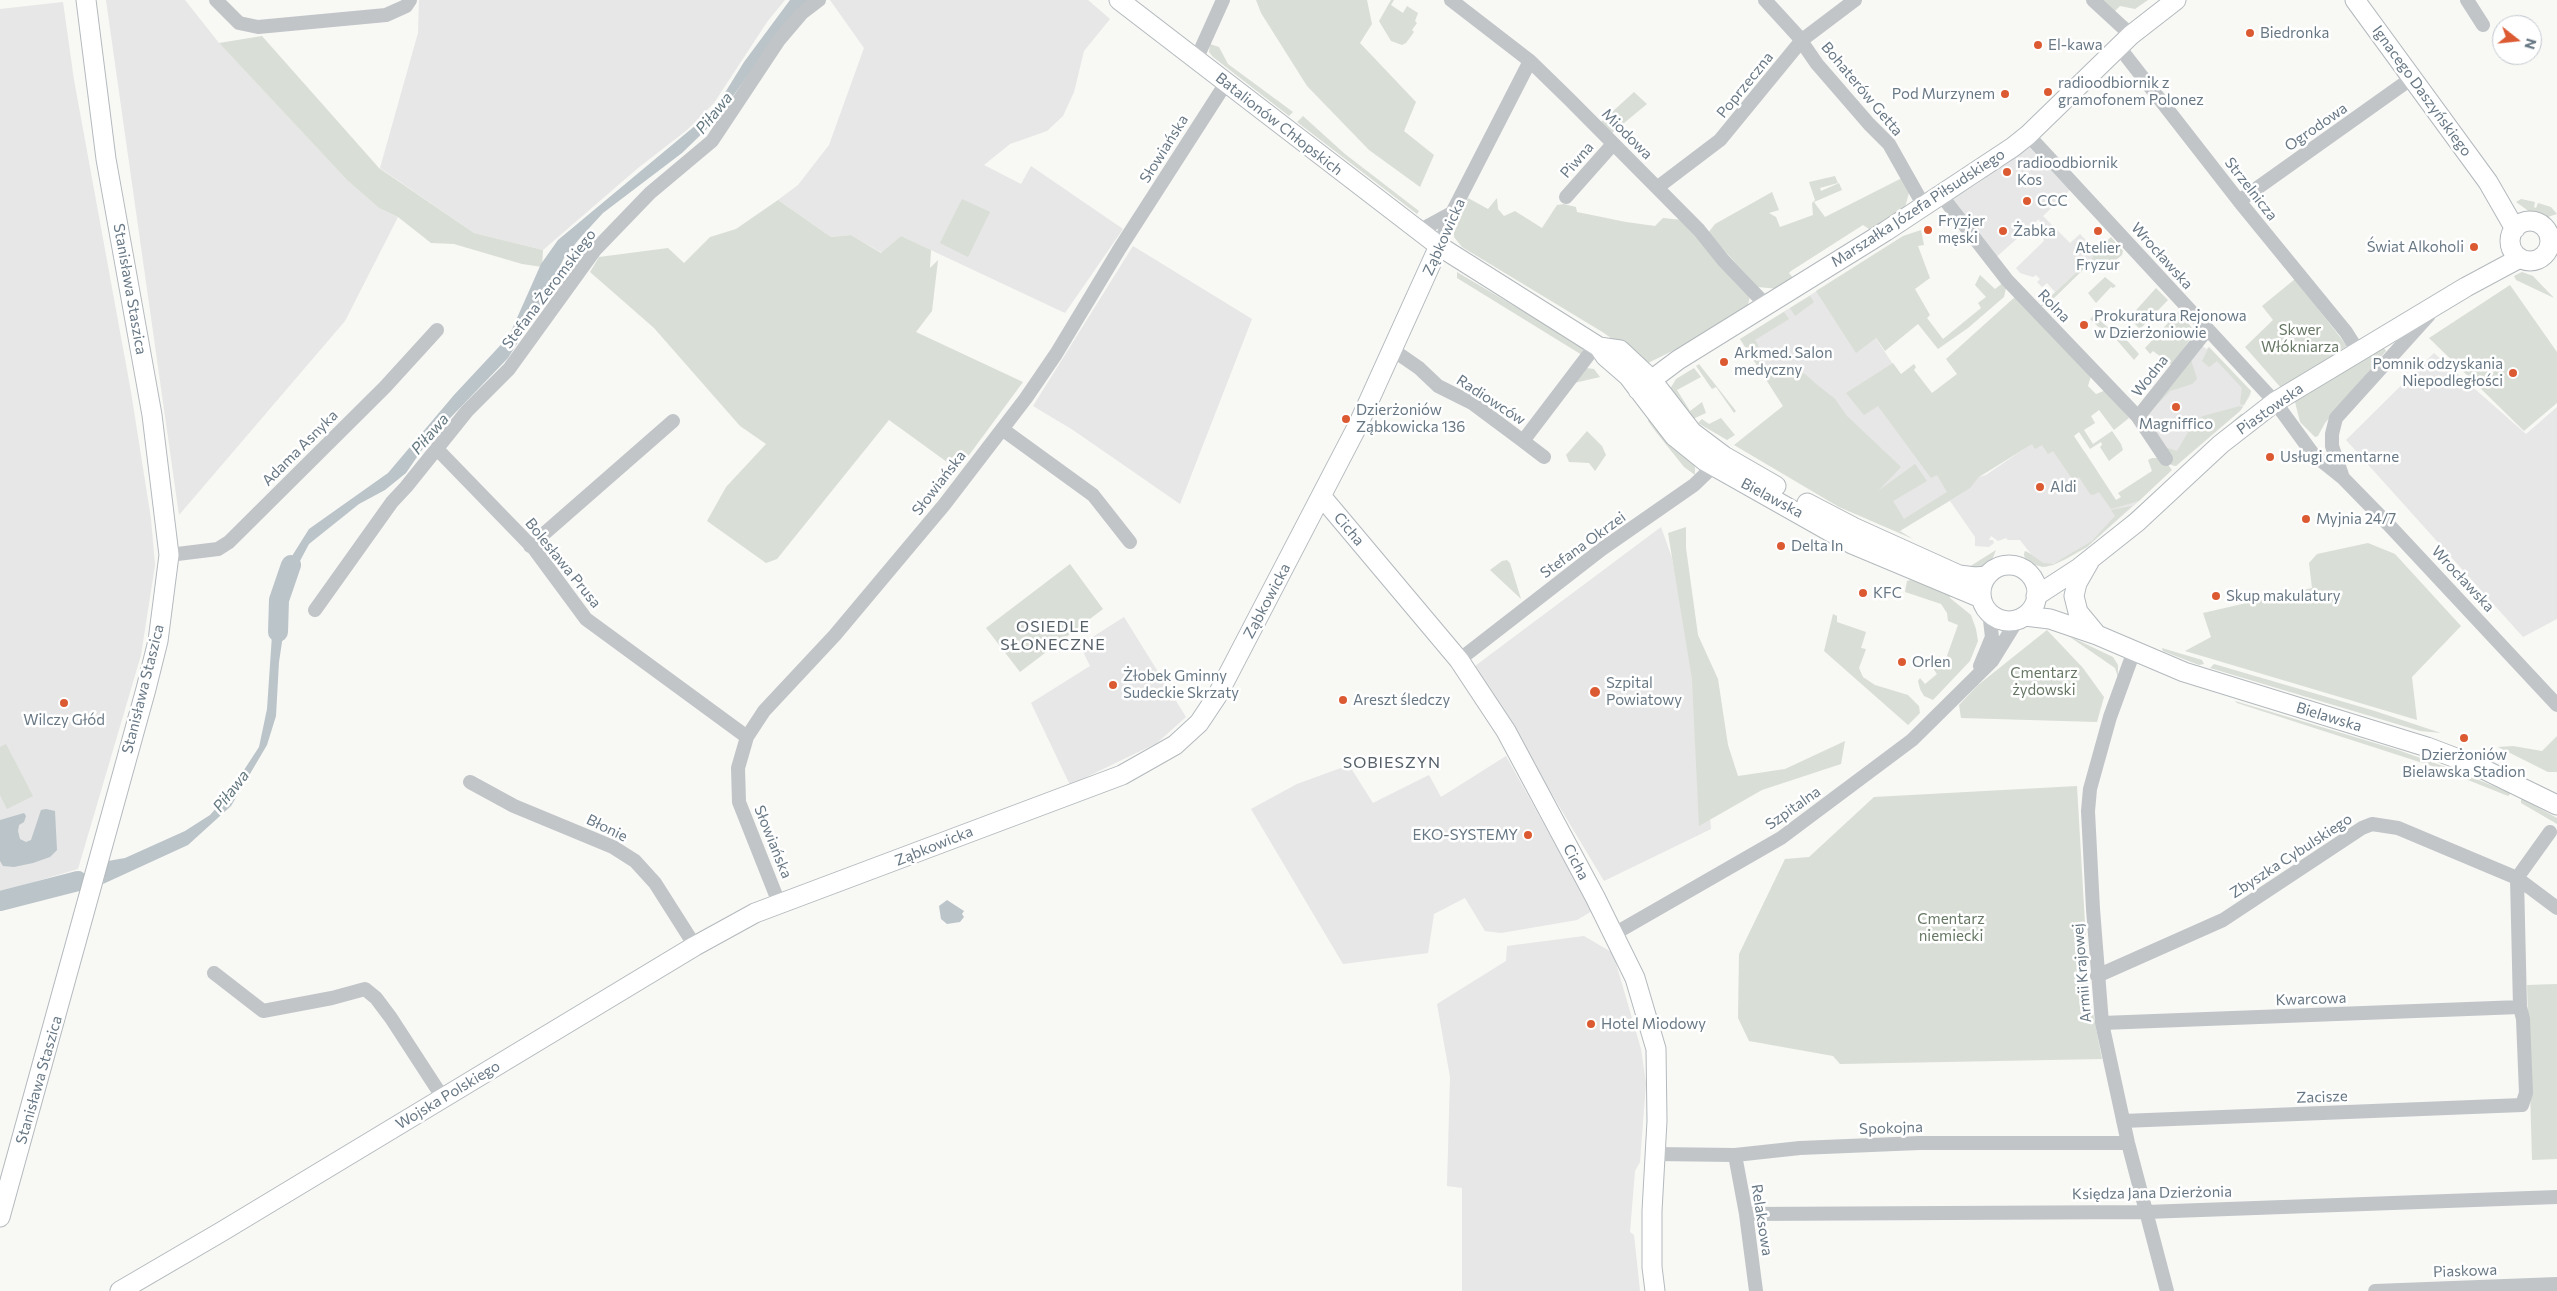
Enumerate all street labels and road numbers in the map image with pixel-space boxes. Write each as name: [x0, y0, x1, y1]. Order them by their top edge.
street label: Ignacego Daszyńskiego: [2369, 22, 2475, 160]
street label: Bohaterów Getta: [1817, 38, 1907, 140]
street label: Poprzeczna: [1713, 48, 1777, 122]
street label: Batalionów Chłopskich: [1212, 69, 1346, 179]
street label: Ogrodowa: [2281, 99, 2351, 155]
street label: Miodowa: [1598, 105, 1656, 163]
street label: Słowiańska: [1136, 112, 1192, 186]
street label: Piwna: [1557, 138, 1597, 182]
street label: Marszałka Józefa Piłsudskiego: [1828, 145, 2008, 271]
street label: Strzelnicza: [2221, 154, 2281, 224]
street label: Ząbkowicka: [1419, 196, 1469, 278]
street label: Wrocławska: [2127, 219, 2197, 293]
street label: Stanisława Staszica: [110, 222, 150, 356]
street label: Stefana Żeromskiego: [498, 226, 600, 352]
street label: Rolna: [2034, 286, 2074, 326]
street label: Wodna: [2128, 351, 2172, 401]
street label: Radiowców: [1453, 371, 1529, 429]
street label: Piastowska: [2233, 379, 2307, 439]
street label: Adama Asnyka: [258, 406, 342, 490]
street label: Słowiańska: [908, 447, 970, 519]
street label: Bielawska: [1738, 474, 1806, 522]
street label: Stefana Okrzei: [1537, 508, 1629, 582]
street label: Cicha: [1330, 509, 1368, 549]
street label: Bolesława Prusa: [521, 514, 605, 612]
street label: Wrocławska: [2428, 542, 2498, 616]
street label: Ząbkowicka: [1240, 560, 1294, 642]
street label: Stanisława Staszica: [118, 622, 168, 756]
street label: Bielawska: [2294, 698, 2364, 736]
street label: Szpitalna: [1762, 782, 1824, 834]
street label: Słowiańska: [750, 803, 796, 881]
street label: Błonie: [583, 810, 631, 846]
street label: Zbyszka Cybulskiego: [2227, 810, 2355, 902]
street label: Ząbkowicka: [892, 822, 976, 870]
street label: Cicha: [1559, 841, 1593, 883]
street label: Armii Krajowej: [2069, 923, 2095, 1023]
street label: Kwarcowa: [2275, 989, 2347, 1009]
street label: Stanisława Staszica: [12, 1014, 66, 1146]
street label: Wojska Polskiego: [393, 1057, 503, 1133]
street label: Zacisze: [2296, 1087, 2348, 1107]
street label: Spokojna: [1859, 1118, 1923, 1138]
street label: Relaksowa: [1747, 1183, 1777, 1257]
street label: Księdza Jana Dzierżonia: [2072, 1183, 2232, 1203]
street label: Piaskowa: [2433, 1261, 2497, 1281]

